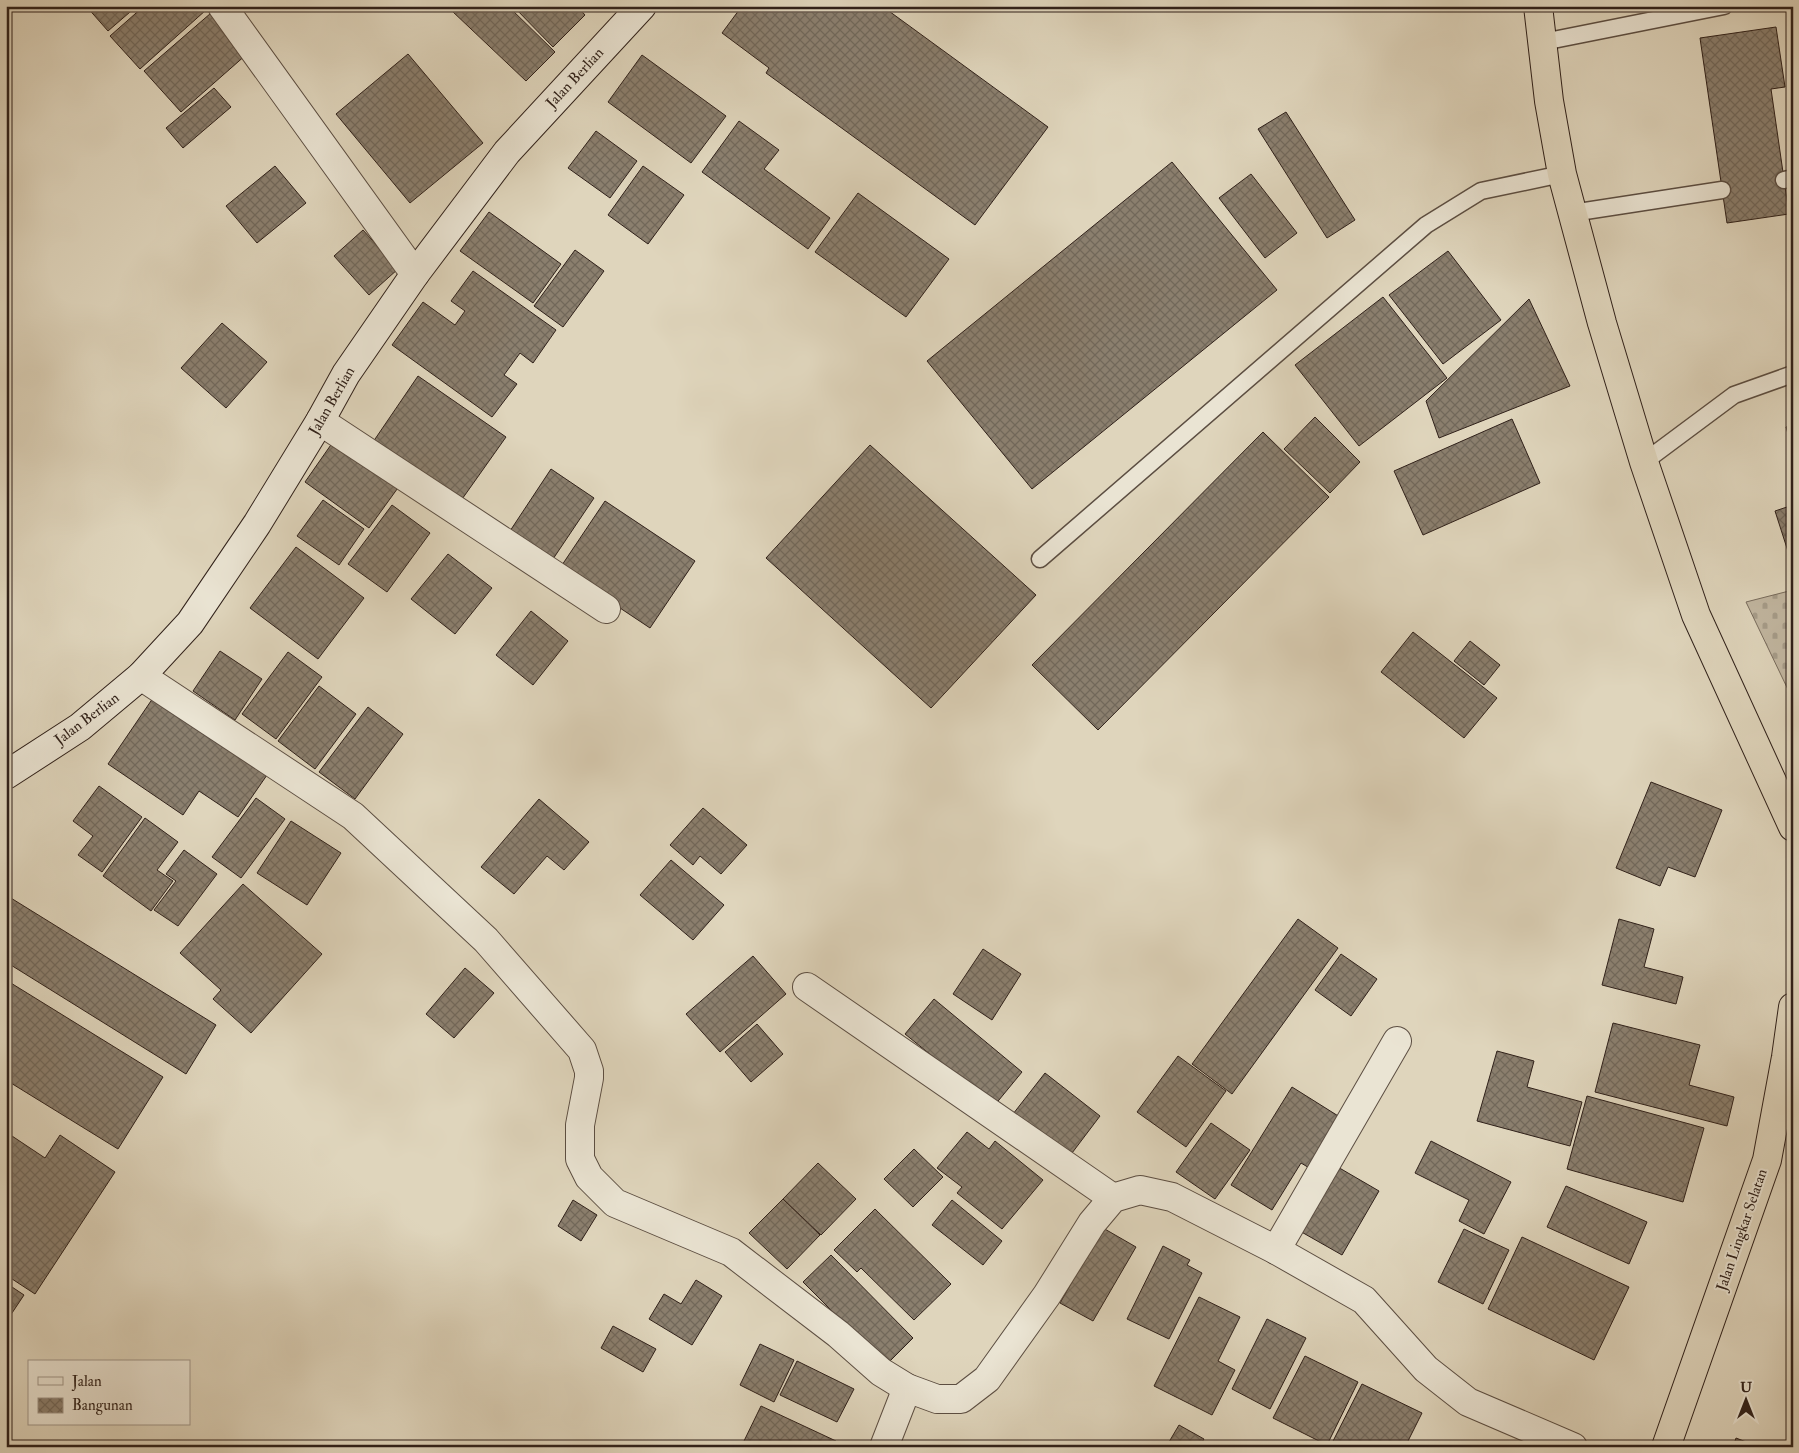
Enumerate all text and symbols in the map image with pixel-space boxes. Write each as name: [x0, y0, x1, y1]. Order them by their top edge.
street label: Jalan Berlian: [541, 43, 609, 114]
street label: Jalan Berlian: [304, 363, 360, 440]
street label: Jalan Berlian: [50, 688, 124, 751]
street label: Jalan Lingkar Selatan: [1712, 1166, 1773, 1295]
legend: [28, 1360, 190, 1426]
text: Jalan: [71, 1372, 102, 1392]
north arrow: [1722, 1376, 1772, 1426]
text: U: [1740, 1379, 1752, 1396]
text: Bangunan: [72, 1396, 133, 1415]

